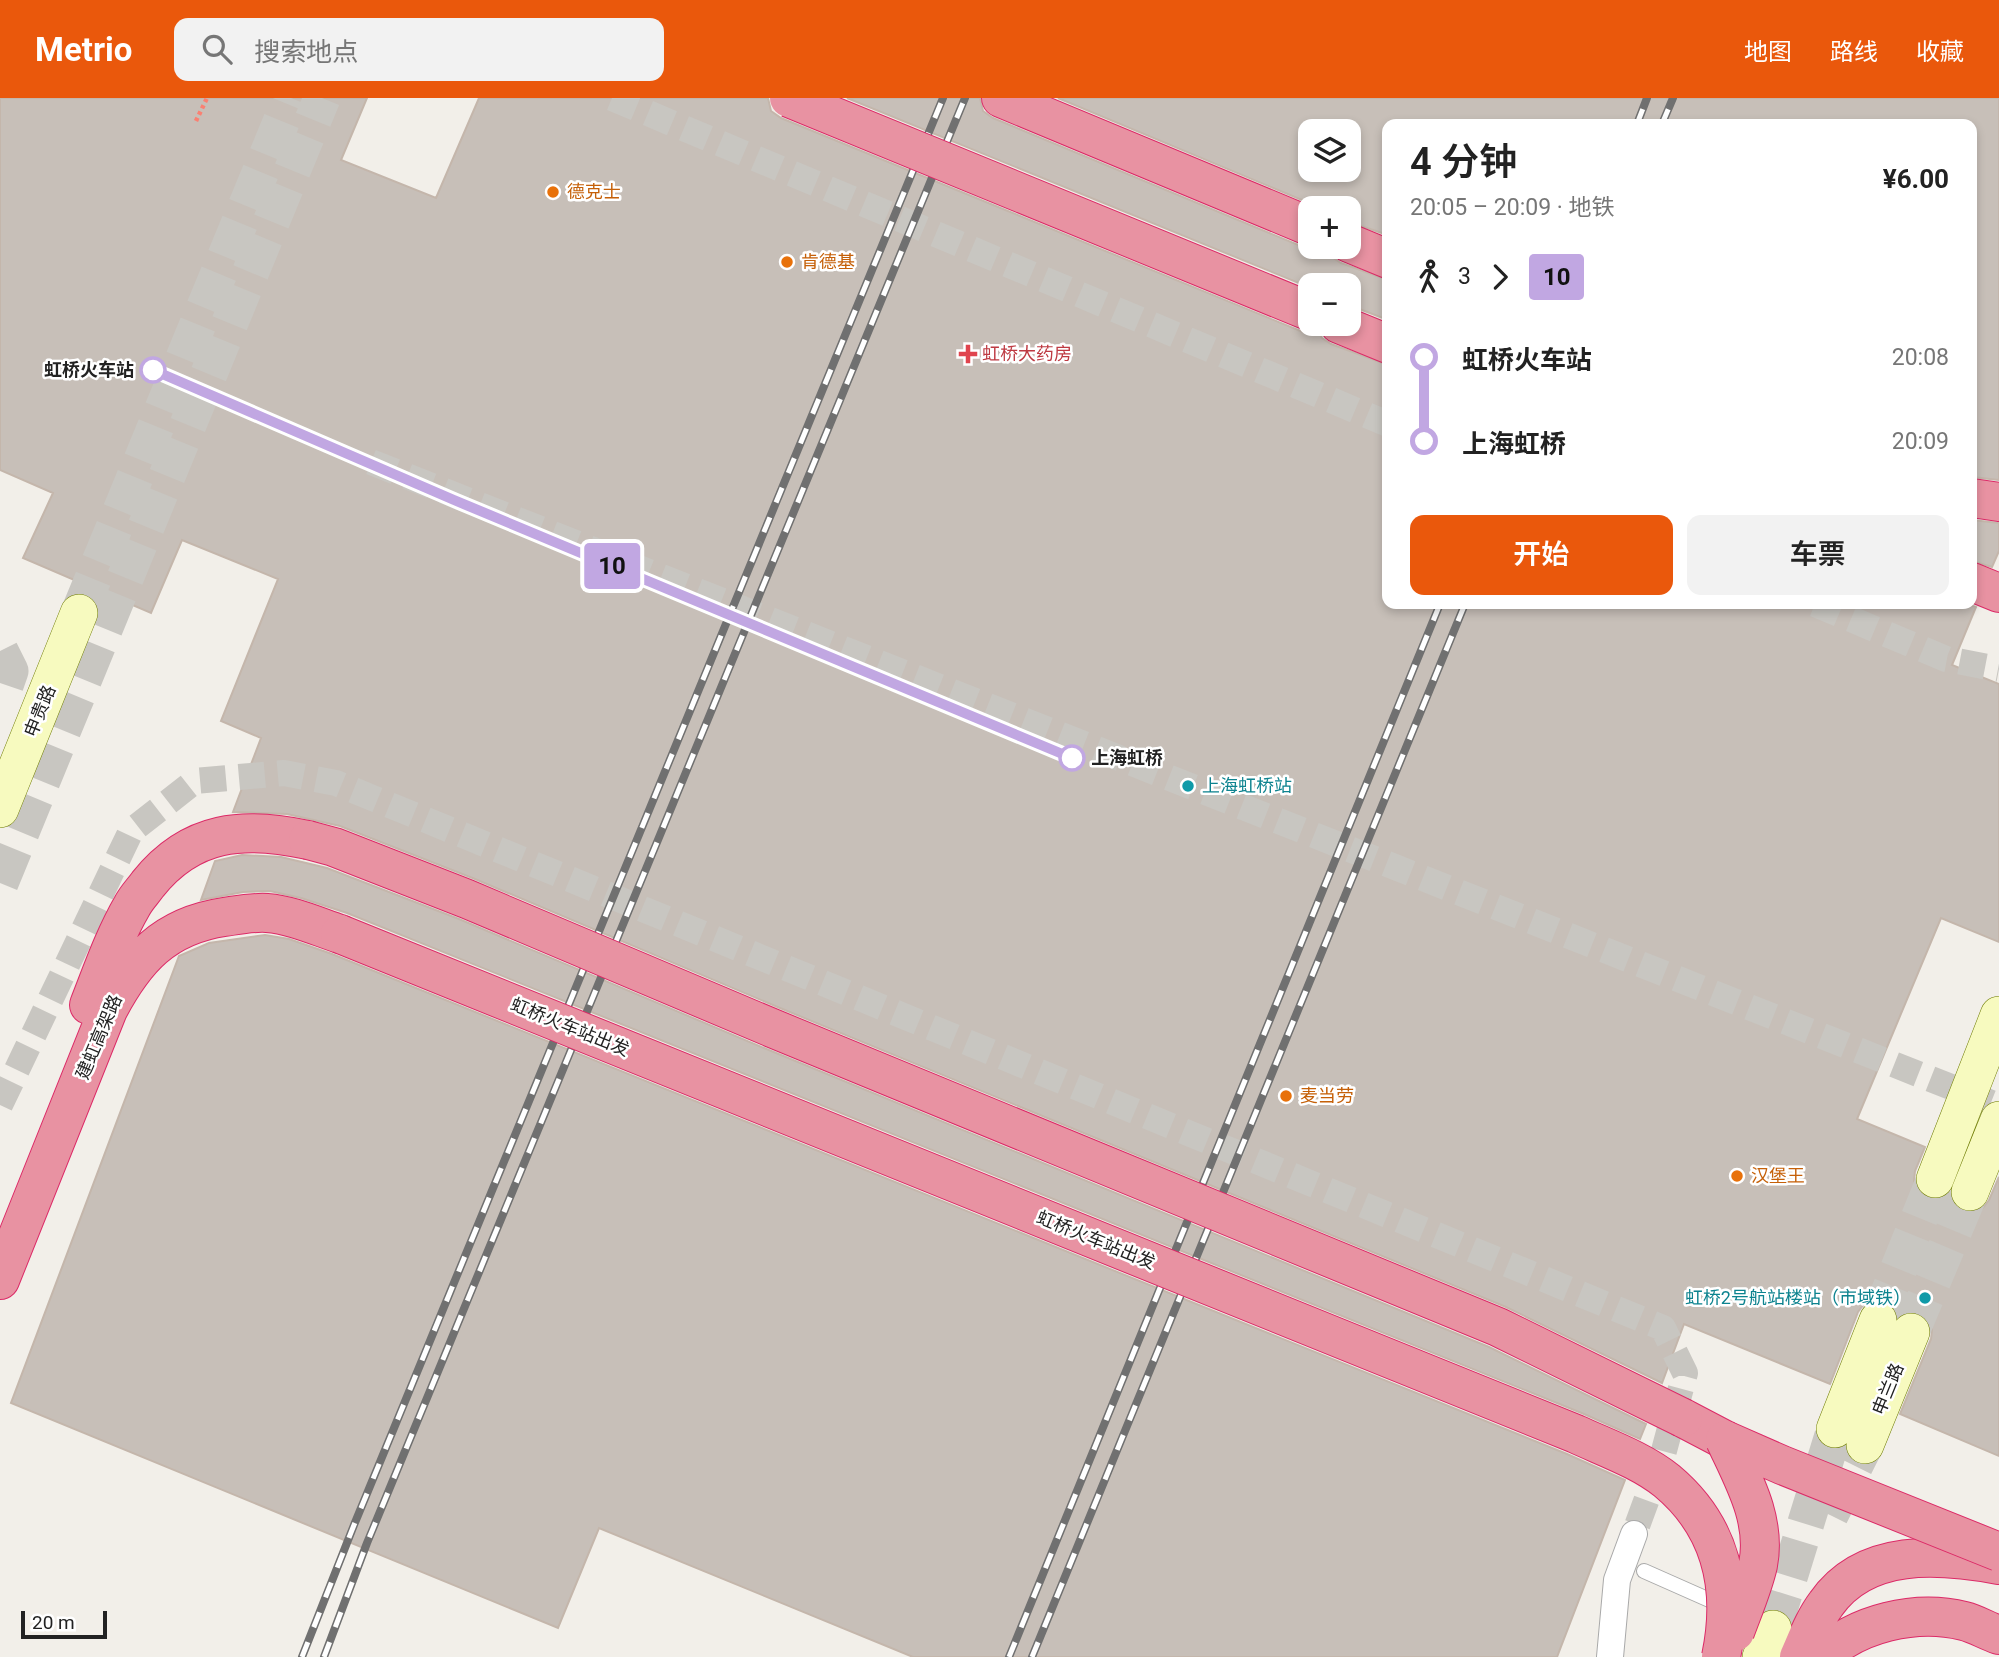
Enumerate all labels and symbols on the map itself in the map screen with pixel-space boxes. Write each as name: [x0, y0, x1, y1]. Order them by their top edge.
place label: 德克士: [567, 181, 621, 202]
marker: 德克士: [545, 184, 561, 200]
place label: 肯德基: [801, 251, 855, 272]
marker: 肯德基: [779, 254, 795, 270]
place label: 虹桥大药房: [982, 343, 1072, 364]
marker: 虹桥大药房: [960, 346, 976, 362]
marker: 虹桥火车站: [140, 357, 166, 383]
place label: 虹桥火车站: [44, 359, 134, 380]
line badge: 10: [580, 543, 644, 589]
street label: 申贵路: [20, 682, 59, 740]
marker: 上海虹桥: [1059, 745, 1085, 771]
place label: 上海虹桥: [1091, 747, 1163, 768]
place label: 上海虹桥站: [1202, 775, 1292, 796]
marker: 上海虹桥站: [1180, 778, 1196, 794]
street label: 建虹高架路: [71, 991, 126, 1082]
street label: 虹桥火车站出发: [508, 993, 633, 1060]
place label: 麦当劳: [1300, 1085, 1354, 1106]
marker: 麦当劳: [1278, 1088, 1294, 1104]
place label: 汉堡王: [1751, 1165, 1805, 1186]
marker: 汉堡王: [1729, 1168, 1745, 1184]
street label: 虹桥火车站出发: [1034, 1206, 1159, 1273]
place label: 虹桥2号航站楼站（市域铁）: [1685, 1287, 1911, 1308]
marker: 虹桥2号航站楼站（市域铁）: [1917, 1290, 1933, 1306]
street label: 申兰路: [1868, 1360, 1907, 1418]
scale bar: [21, 1608, 107, 1640]

